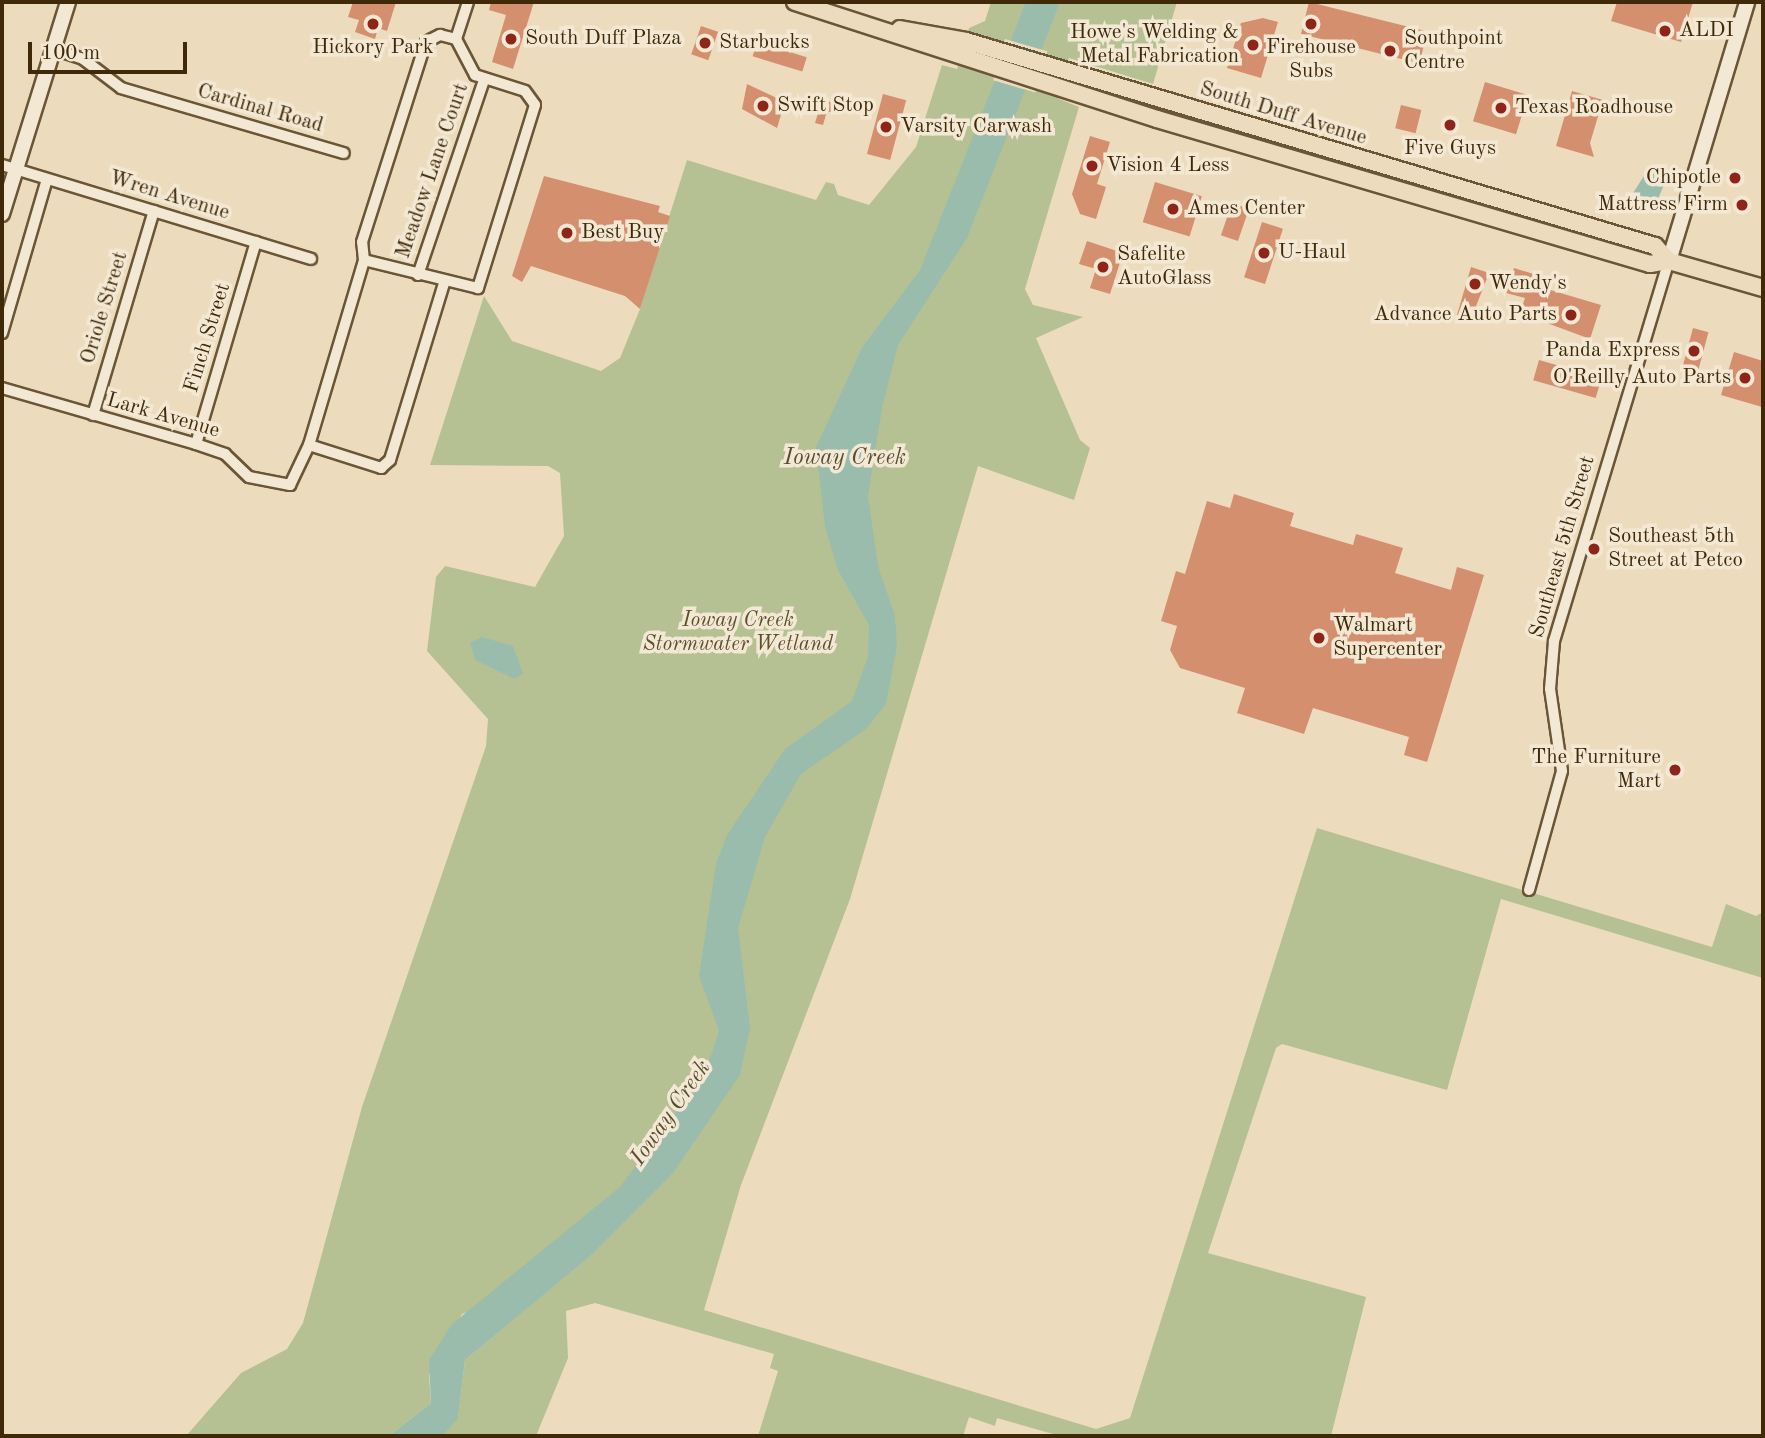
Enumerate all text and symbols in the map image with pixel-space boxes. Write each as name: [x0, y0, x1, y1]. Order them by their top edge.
marker: Hickory Park: [365, 16, 381, 32]
marker: Firehouse Subs: [1303, 16, 1319, 32]
place label: ALDI: [1679, 18, 1734, 44]
place label: Howe's Welding & Metal Fabrication: [1070, 20, 1239, 70]
marker: ALDI: [1657, 23, 1673, 39]
place label: South Duff Plaza: [525, 26, 682, 52]
place label: Southpoint Centre: [1404, 26, 1503, 76]
scale bar: [32, 28, 191, 72]
place label: Starbucks: [719, 30, 810, 56]
marker: South Duff Plaza: [503, 31, 519, 47]
place label: Hickory Park: [312, 35, 434, 61]
marker: Starbucks: [697, 35, 713, 51]
place label: Firehouse Subs: [1266, 35, 1356, 85]
marker: Howe's Welding & Metal Fabrication: [1245, 37, 1261, 53]
text: 100 m: [41, 43, 100, 64]
marker: Southpoint Centre: [1382, 43, 1398, 59]
street label: South Duff Avenue: [1196, 77, 1370, 151]
street label: Cardinal Road: [194, 79, 326, 139]
street label: Meadow Lane Court: [391, 80, 475, 262]
place label: Swift Stop: [777, 93, 874, 119]
place label: Texas Roadhouse: [1515, 95, 1673, 121]
marker: Swift Stop: [755, 98, 771, 114]
marker: Texas Roadhouse: [1493, 100, 1509, 116]
place label: Varsity Carwash: [900, 114, 1052, 140]
marker: Five Guys: [1442, 117, 1458, 133]
marker: Varsity Carwash: [878, 119, 894, 135]
place label: Five Guys: [1404, 136, 1496, 162]
place label: Vision 4 Less: [1106, 153, 1229, 179]
marker: Vision 4 Less: [1084, 158, 1100, 174]
place label: Chipotle: [1646, 165, 1721, 191]
street label: Wren Avenue: [106, 166, 232, 226]
marker: Chipotle: [1727, 170, 1743, 186]
place label: Mattress Firm: [1598, 192, 1728, 218]
place label: Ames Center: [1187, 196, 1305, 222]
marker: Mattress Firm: [1734, 197, 1750, 213]
marker: Ames Center: [1165, 201, 1181, 217]
place label: Best Buy: [581, 220, 664, 246]
marker: Best Buy: [559, 225, 575, 241]
place label: U-Haul: [1278, 240, 1346, 266]
place label: Safelite AutoGlass: [1117, 242, 1211, 292]
marker: U-Haul: [1256, 245, 1272, 261]
street label: Oriole Street: [76, 249, 134, 367]
marker: Safelite AutoGlass: [1095, 259, 1111, 275]
place label: Wendy's: [1489, 271, 1567, 297]
marker: Wendy's: [1467, 276, 1483, 292]
street label: Finch Street: [179, 280, 237, 396]
place label: Advance Auto Parts: [1373, 302, 1557, 328]
marker: Advance Auto Parts: [1563, 307, 1579, 323]
place label: Panda Express: [1545, 338, 1680, 364]
marker: Panda Express: [1686, 343, 1702, 359]
place label: O'Reilly Auto Parts: [1553, 365, 1731, 391]
marker: O'Reilly Auto Parts: [1737, 370, 1753, 386]
street label: Lark Avenue: [104, 388, 222, 444]
water label: Ioway Creek: [784, 444, 906, 472]
street label: Southeast 5th Street: [1525, 453, 1601, 641]
place label: Southeast 5th Street at Petco: [1608, 524, 1743, 574]
marker: Southeast 5th Street at Petco: [1586, 541, 1602, 557]
park label: Ioway Creek Stormwater Wetland: [643, 608, 833, 658]
place label: Walmart Supercenter: [1333, 613, 1442, 663]
marker: Walmart Supercenter: [1311, 630, 1327, 646]
place label: The Furniture Mart: [1531, 745, 1661, 795]
marker: The Furniture Mart: [1667, 762, 1683, 778]
water label: Ioway Creek: [625, 1055, 717, 1171]

